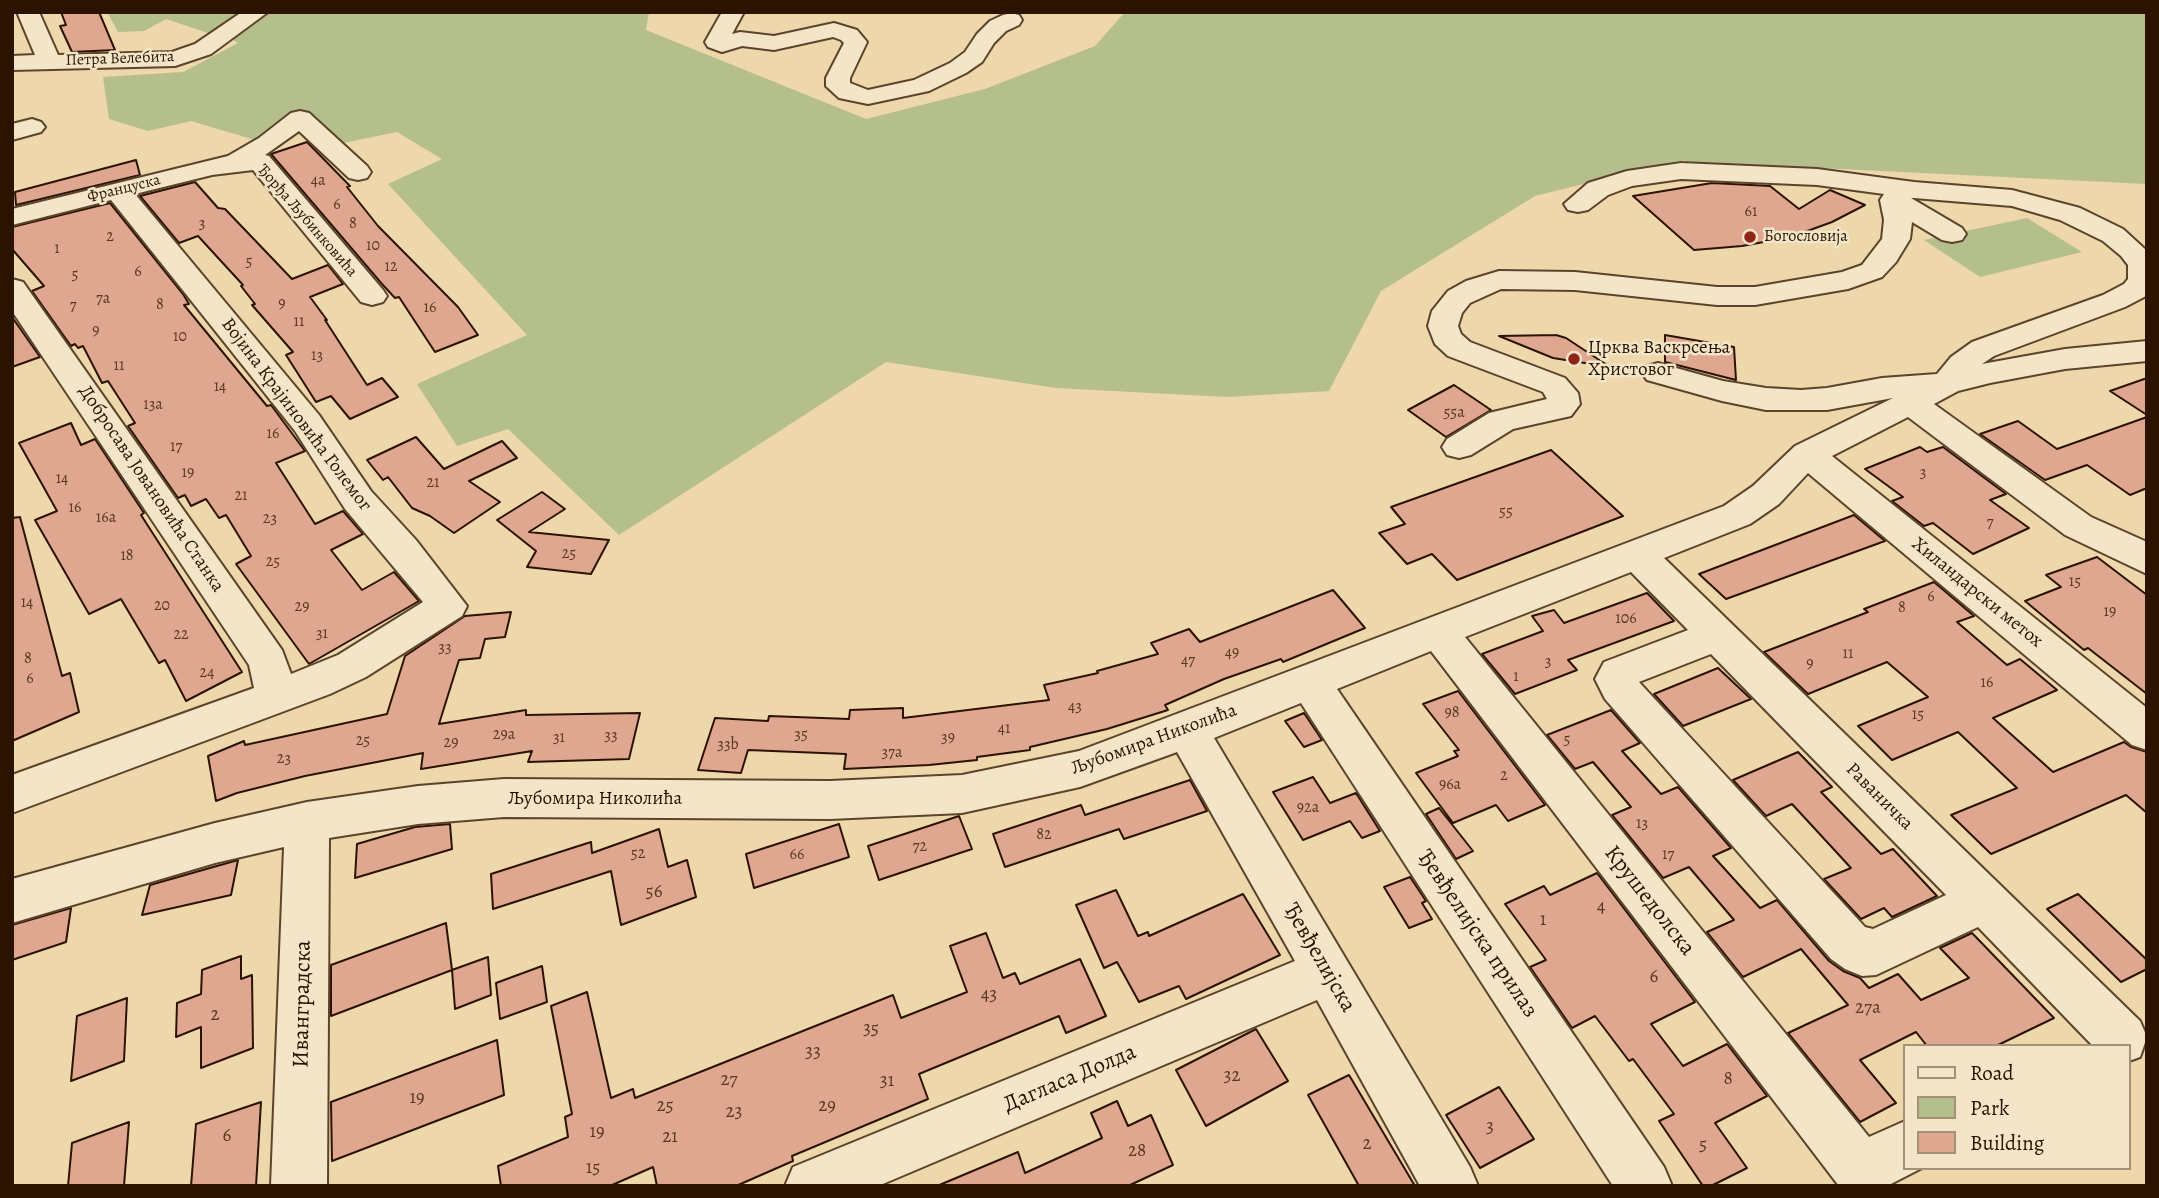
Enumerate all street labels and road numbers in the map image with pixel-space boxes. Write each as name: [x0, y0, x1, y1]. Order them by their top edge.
street label: Петра Велебита: [65, 48, 175, 70]
street label: Ђорђа Љубинковића: [253, 161, 361, 281]
street label: Француска: [86, 171, 162, 207]
street label: Војина Крајиновића Големог: [216, 314, 376, 516]
street label: Добросава Јовановића Станка: [73, 381, 229, 597]
street label: Хиландарски метох: [1907, 533, 2047, 653]
street label: Љубомира Николића: [1068, 699, 1240, 781]
street label: Раваничка: [1840, 758, 1918, 836]
street label: Љубомира Николића: [508, 788, 682, 810]
street label: Крушедолска: [1597, 840, 1701, 962]
street label: Ђевђелијска прилаз: [1411, 845, 1543, 1023]
street label: Ђевђелијска: [1277, 898, 1361, 1018]
street label: Иванградска: [288, 940, 318, 1068]
street label: Дагласа Долда: [999, 1039, 1141, 1119]

